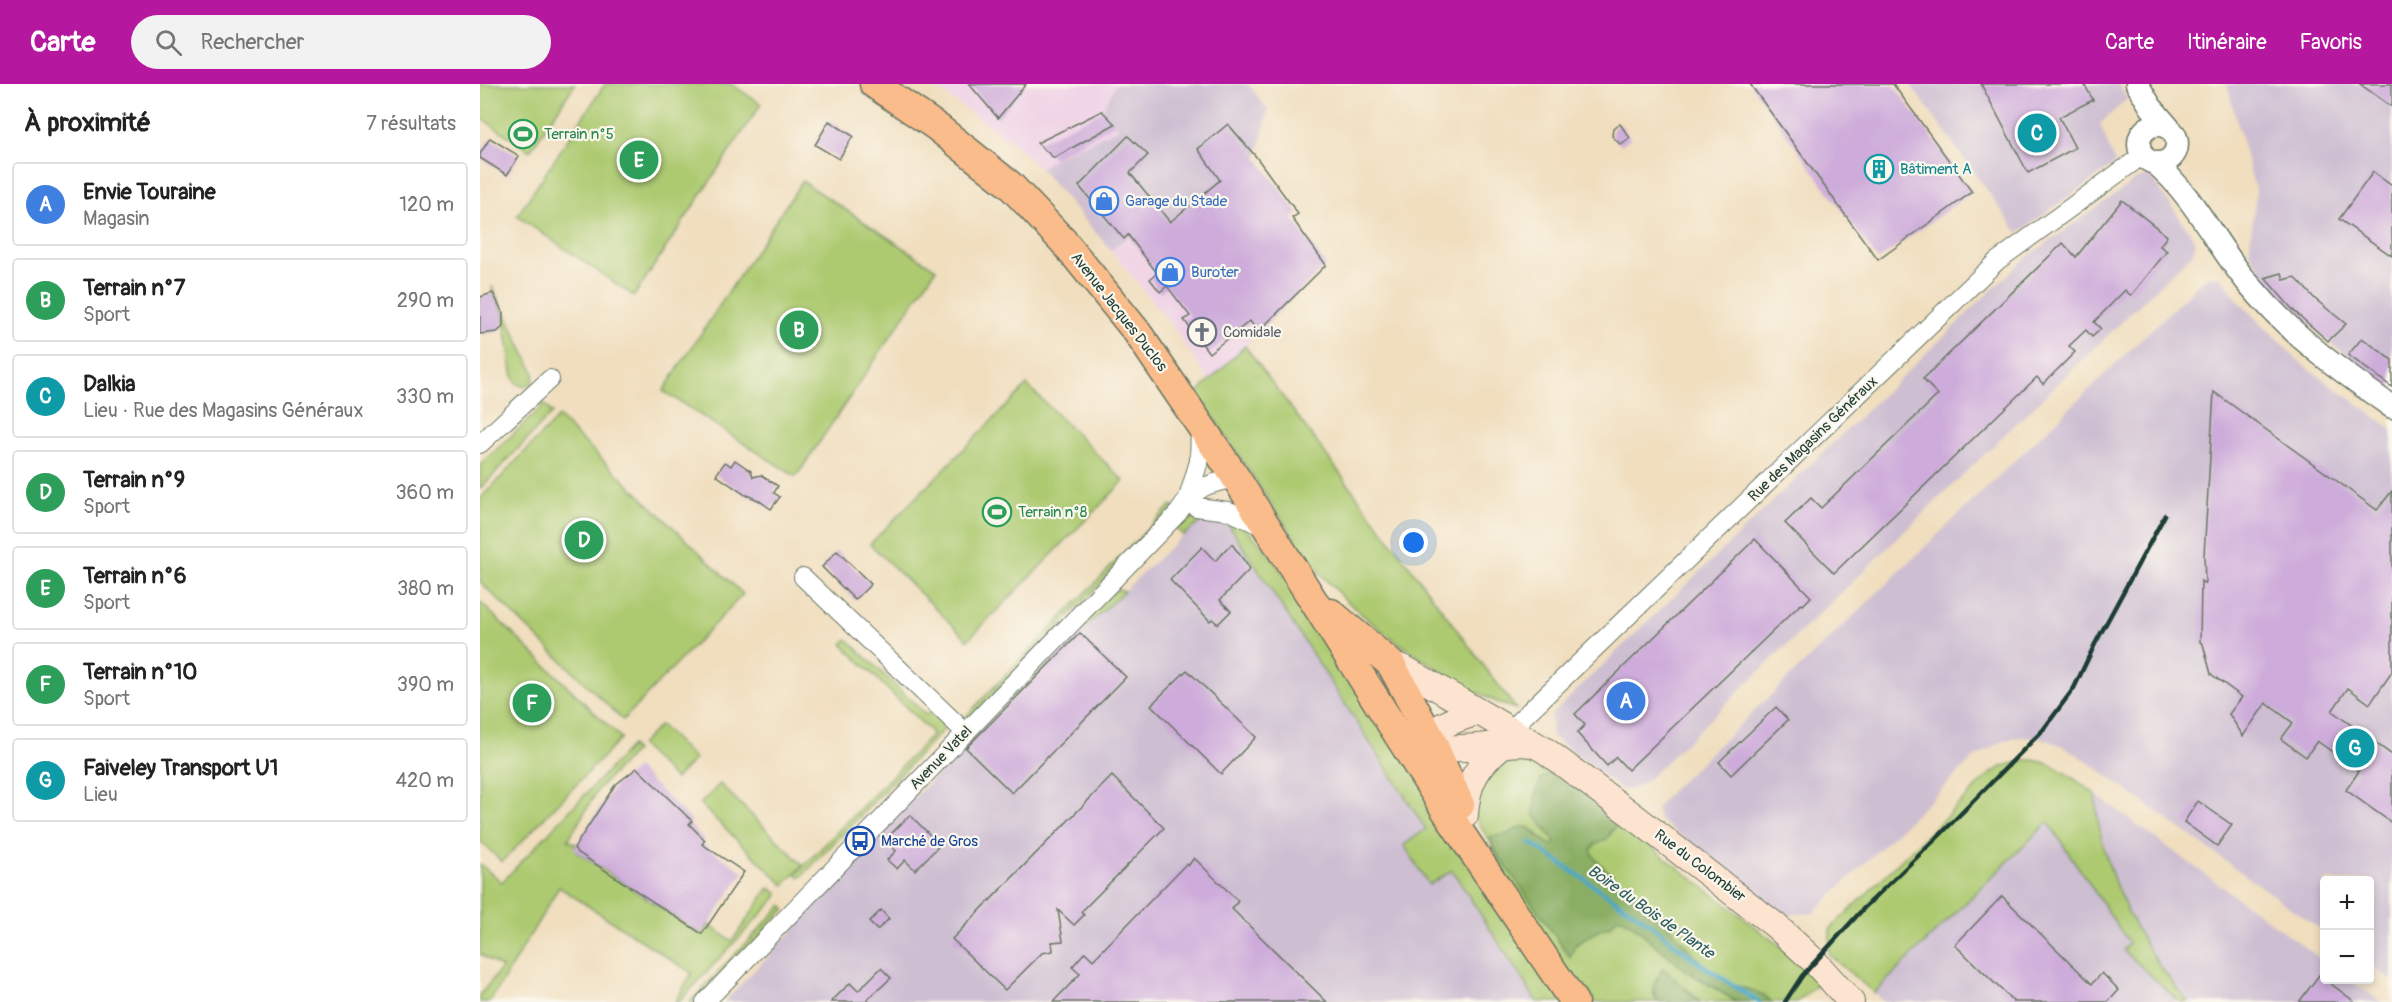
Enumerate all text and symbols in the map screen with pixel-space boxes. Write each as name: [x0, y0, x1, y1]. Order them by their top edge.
search box: [131, 15, 551, 69]
text: Carte: [30, 25, 95, 60]
icon: search: [152, 26, 185, 59]
text: Rechercher: [200, 28, 304, 56]
text: Carte: [2105, 29, 2154, 56]
text: Itinéraire: [2187, 29, 2267, 56]
text: Favoris: [2300, 29, 2362, 56]
text: À proximité: [24, 107, 151, 139]
pin: C: [2018, 110, 2056, 156]
text: 7 résultats: [366, 111, 456, 136]
sports icon: Terrain n°5: [507, 118, 539, 150]
place label: Terrain n°5: [544, 125, 614, 144]
pin: E: [620, 138, 658, 182]
building icon: Bâtiment A: [1863, 153, 1895, 185]
place label: Bâtiment A: [1900, 160, 1972, 179]
text: Envie Touraine: [83, 178, 216, 206]
shop icon: Garage du Stade: [1088, 185, 1120, 217]
text: A: [39, 192, 52, 217]
text: 120 m: [399, 192, 454, 217]
place label: Garage du Stade: [1125, 192, 1228, 211]
text: Magasin: [83, 206, 150, 231]
street label: Avenue Jacques Duclos: [1067, 249, 1172, 375]
shop icon: Buroter: [1154, 256, 1186, 288]
place label: Buroter: [1191, 263, 1240, 282]
text: Terrain n°7: [83, 274, 185, 302]
text: B: [40, 288, 51, 313]
text: 290 m: [397, 288, 454, 313]
text: Sport: [83, 302, 130, 327]
pin: B: [780, 308, 818, 352]
church icon: Comidale: [1186, 316, 1218, 348]
place label: Comidale: [1223, 323, 1282, 342]
text: Dalkia: [83, 370, 136, 398]
street label: Rue des Magasins Généraux: [1744, 372, 1882, 506]
text: C: [39, 384, 52, 409]
text: 330 m: [396, 384, 454, 409]
text: Lieu · Rue des Magasins Généraux: [83, 398, 363, 423]
text: Terrain n°9: [83, 466, 185, 494]
text: D: [39, 480, 52, 505]
text: 360 m: [395, 480, 454, 505]
text: Sport: [83, 494, 130, 519]
sports icon: Terrain n°8: [981, 496, 1013, 528]
place label: Terrain n°8: [1018, 503, 1088, 522]
pin: D: [564, 518, 604, 562]
your location: [1399, 528, 1428, 557]
text: Terrain n°6: [83, 562, 187, 590]
text: E: [40, 576, 51, 601]
text: 380 m: [397, 576, 454, 601]
text: Sport: [83, 590, 130, 615]
text: Terrain n°10: [83, 658, 197, 686]
text: F: [39, 672, 52, 697]
text: 390 m: [397, 672, 454, 697]
pin: A: [1606, 678, 1646, 724]
pin: F: [512, 680, 552, 726]
text: Sport: [83, 686, 130, 711]
street label: Avenue Vatel: [906, 722, 976, 794]
pin: G: [2336, 726, 2374, 770]
text: Faiveley Transport U1: [83, 754, 278, 782]
text: G: [39, 768, 52, 793]
text: 420 m: [395, 768, 454, 793]
text: Lieu: [83, 782, 118, 807]
bus stop icon: Marché de Gros: [844, 825, 876, 857]
street label: Rue du Colombier: [1651, 825, 1750, 907]
place label: Marché de Gros: [881, 832, 978, 851]
water label: Boire du Bois de Plante: [1584, 861, 1720, 964]
map controls: [2320, 876, 2374, 984]
button: +: [2320, 876, 2374, 930]
button: −: [2320, 930, 2374, 984]

